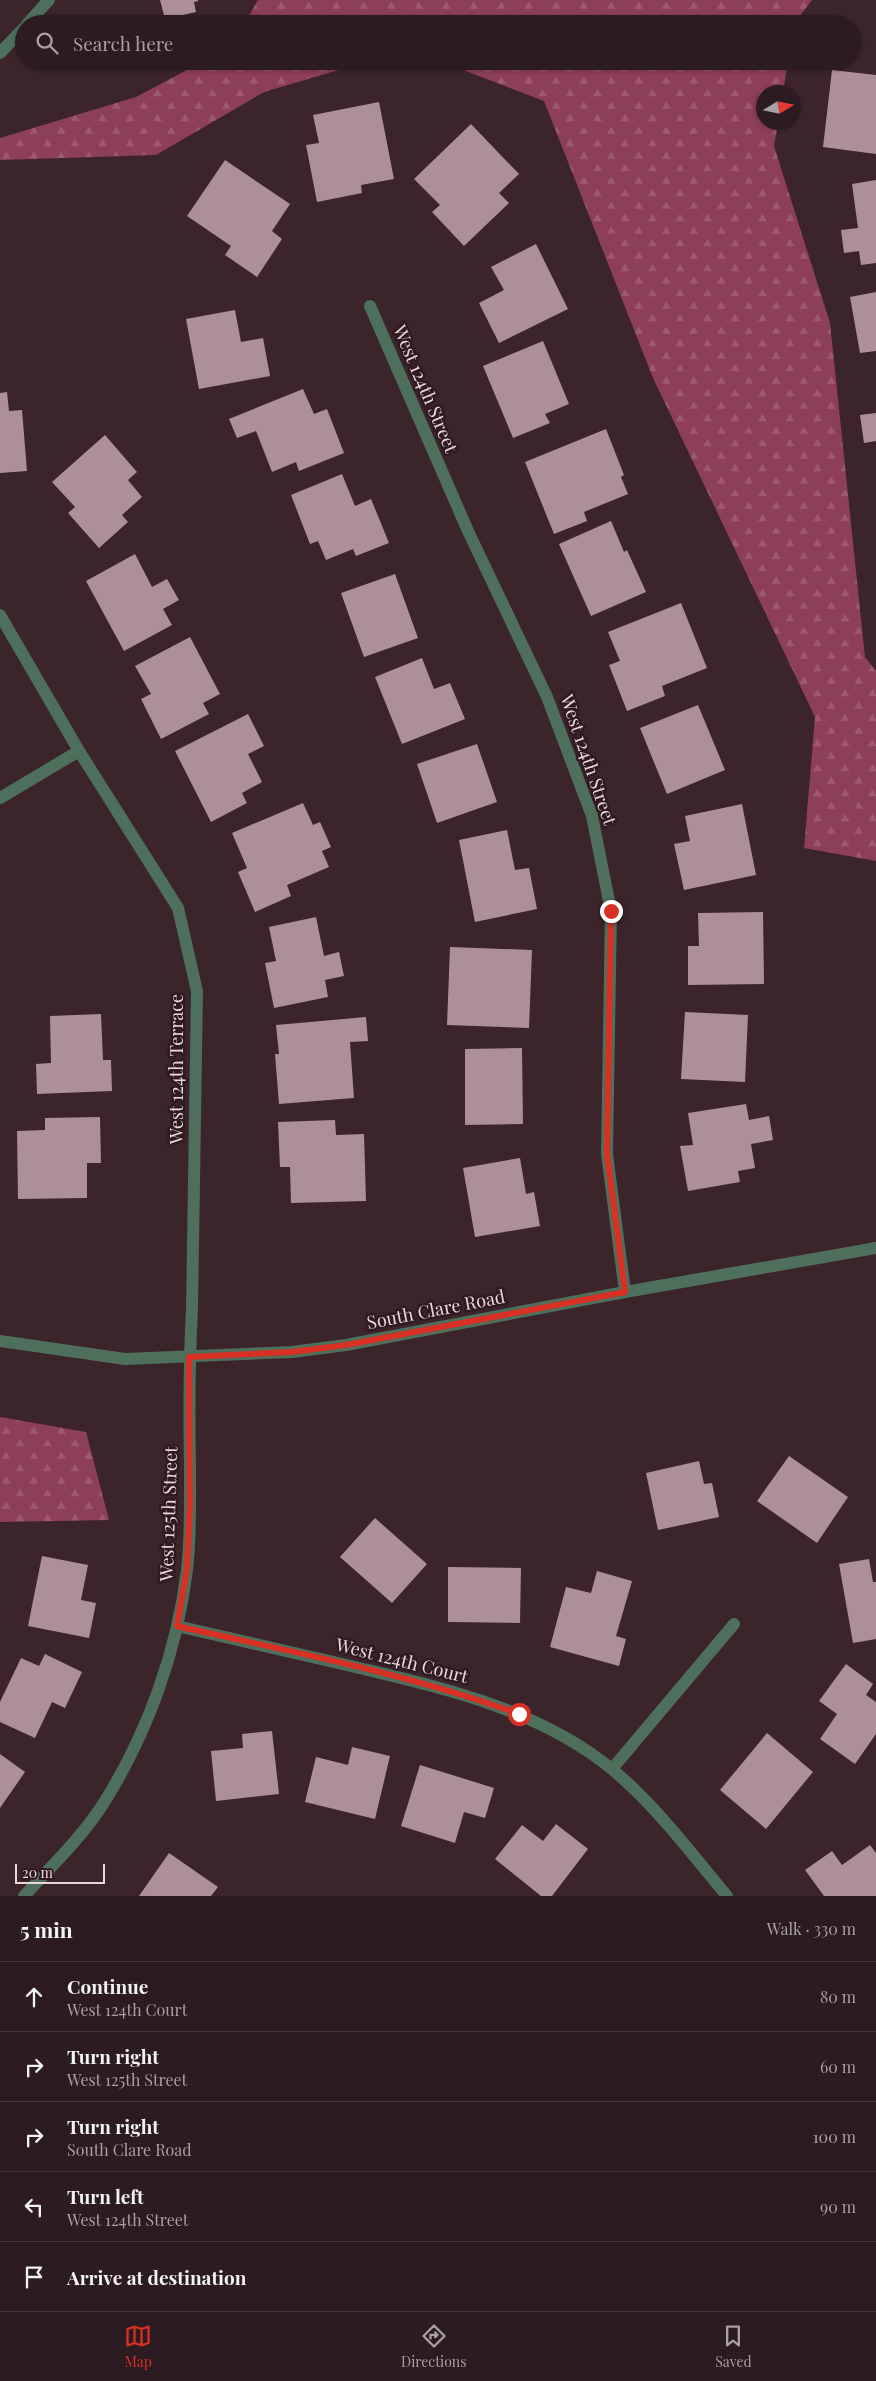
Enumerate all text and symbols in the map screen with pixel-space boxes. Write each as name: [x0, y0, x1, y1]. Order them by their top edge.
search box: [15, 15, 861, 70]
icon: search: [33, 29, 61, 57]
text: Search here: [73, 30, 173, 56]
north arrow: [756, 85, 801, 130]
street label: West 124th Street: [388, 320, 464, 457]
street label: West 124th Street: [555, 690, 623, 829]
route end: [600, 900, 623, 923]
street label: West 124th Terrace: [164, 994, 188, 1145]
street label: South Clare Road: [365, 1284, 507, 1334]
street label: West 125th Street: [154, 1445, 182, 1583]
street label: West 124th Court: [333, 1632, 471, 1688]
route start: [508, 1703, 531, 1726]
scale bar: [15, 1861, 105, 1884]
text: 20 m: [22, 1863, 53, 1882]
text: 5 min: [20, 1915, 73, 1943]
text: Walk · 330 m: [767, 1918, 856, 1939]
text: Continue: [67, 1973, 148, 1999]
icon: ahead: [20, 1983, 48, 2011]
text: 80 m: [820, 1986, 856, 2007]
text: West 124th Court: [67, 1999, 187, 2020]
text: Turn right: [67, 2043, 159, 2069]
icon: right: [20, 2053, 48, 2081]
text: 60 m: [820, 2056, 856, 2077]
text: West 125th Street: [67, 2069, 187, 2090]
text: Turn right: [67, 2113, 159, 2139]
icon: right: [20, 2123, 48, 2151]
text: 100 m: [813, 2126, 856, 2147]
text: South Clare Road: [67, 2139, 192, 2160]
text: Turn left: [67, 2183, 144, 2209]
icon: left: [20, 2193, 48, 2221]
text: 90 m: [820, 2196, 856, 2217]
text: West 124th Street: [67, 2209, 189, 2230]
icon: arrive: [20, 2263, 48, 2291]
text: Arrive at destination: [67, 2264, 247, 2290]
tab: Map: [124, 2322, 152, 2371]
tab: Directions: [401, 2322, 467, 2371]
tab: Saved: [715, 2322, 752, 2371]

